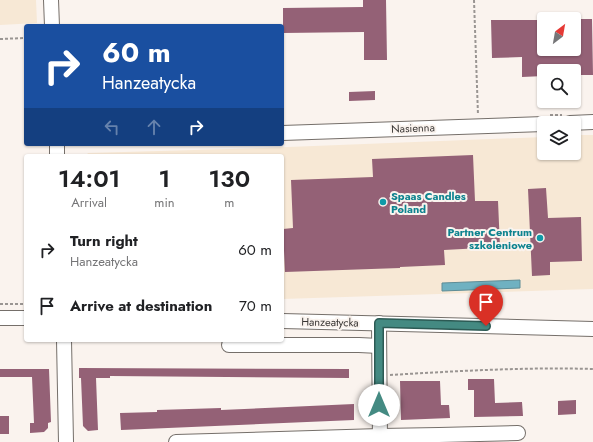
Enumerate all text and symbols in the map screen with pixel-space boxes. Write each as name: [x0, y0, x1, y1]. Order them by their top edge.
north arrow: [537, 12, 581, 56]
map controls: [537, 12, 581, 160]
text: 60 m: [102, 32, 171, 73]
icon: right: [36, 40, 88, 92]
button: search: [537, 64, 581, 108]
text: Hanzeatycka: [102, 70, 196, 96]
icon: left: [101, 116, 123, 138]
icon: ahead: [143, 116, 165, 138]
icon: right: [185, 116, 207, 138]
button: layers: [537, 116, 581, 160]
street label: Nasienna: [391, 119, 435, 137]
text: 14:01: [58, 161, 120, 196]
text: 1: [159, 161, 170, 196]
text: 130: [209, 161, 250, 196]
place label: Spaas Candles Poland: [391, 188, 466, 217]
text: Arrival: [71, 193, 107, 212]
text: min: [154, 193, 175, 212]
text: m: [224, 193, 234, 212]
marker: Spaas Candles Poland: [378, 197, 388, 207]
place label: Partner Centrum szkoleniowe: [447, 224, 532, 253]
text: Turn right: [70, 230, 138, 252]
marker: Partner Centrum szkoleniowe: [535, 233, 545, 243]
icon: right: [36, 239, 58, 261]
text: 60 m: [238, 239, 272, 261]
text: Hanzeatycka: [70, 252, 138, 271]
pin: [469, 285, 503, 326]
icon: arrive: [475, 291, 497, 313]
icon: arrive: [36, 295, 58, 317]
text: Arrive at destination: [70, 295, 212, 317]
text: 70 m: [239, 295, 272, 317]
street label: Hanzeatycka: [301, 313, 359, 331]
position arrow: [358, 384, 400, 426]

